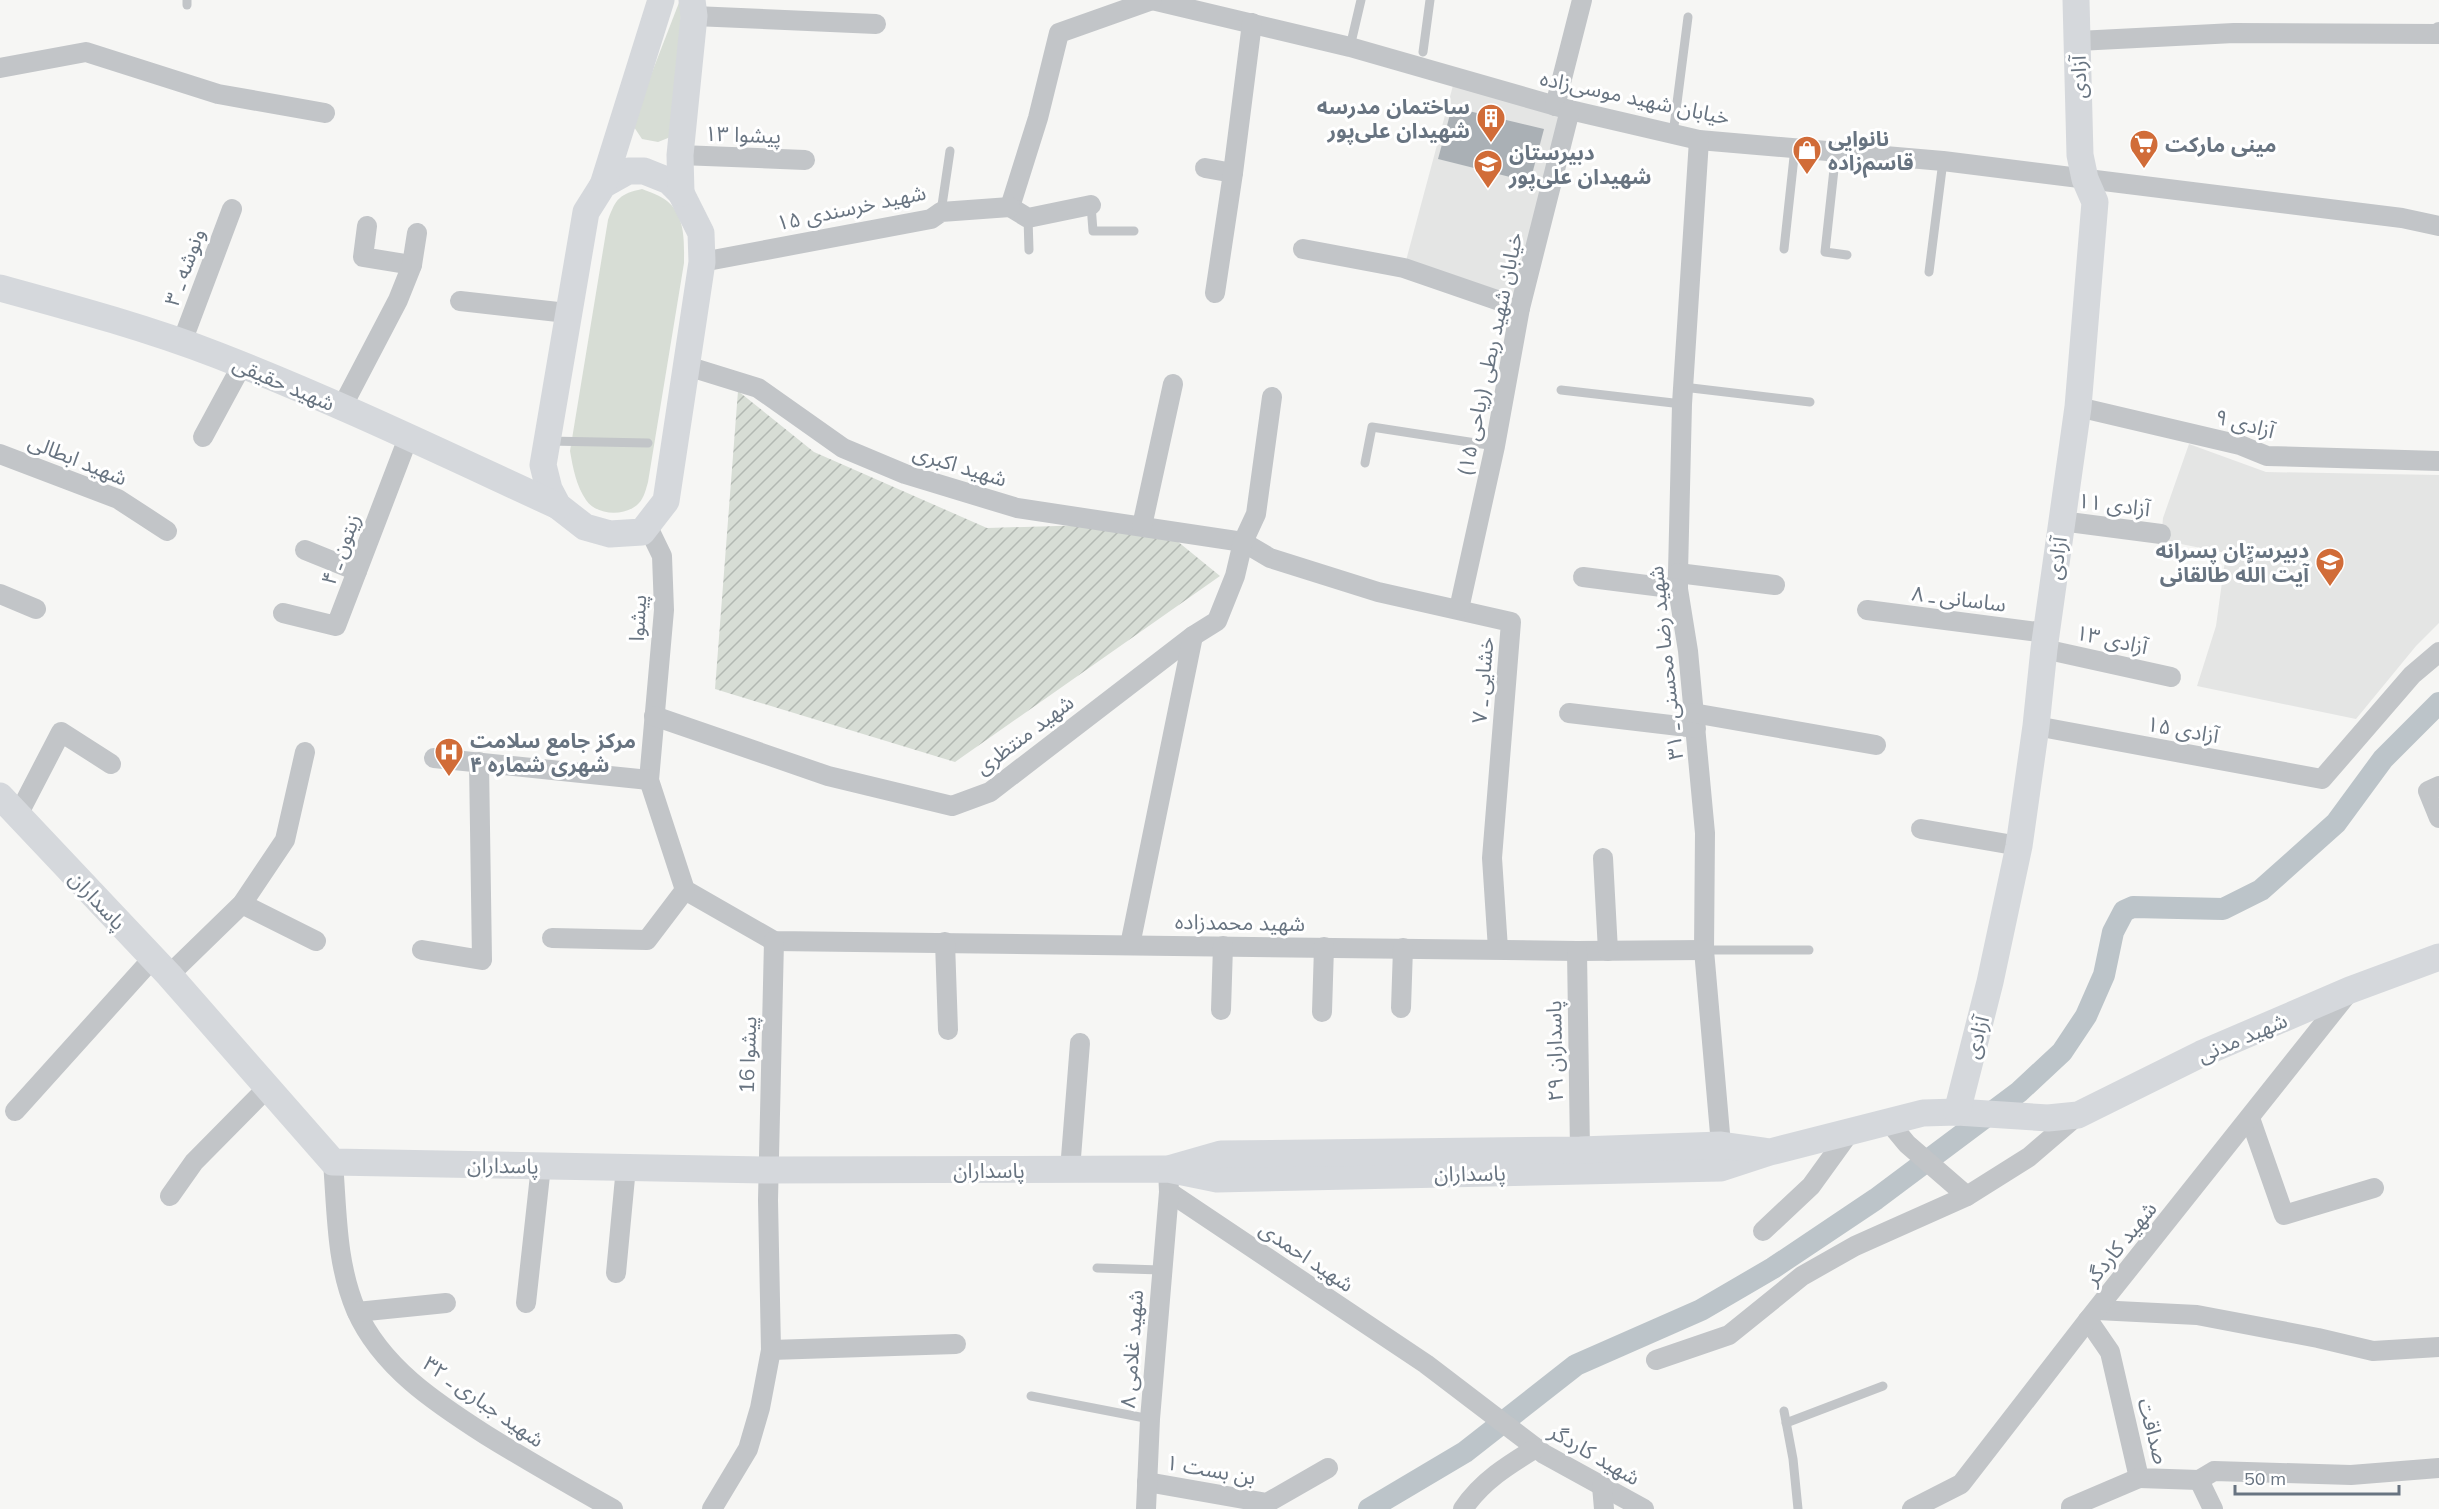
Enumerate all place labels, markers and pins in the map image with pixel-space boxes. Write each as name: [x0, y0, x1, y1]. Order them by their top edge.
place label: ساختمان مدرسه شهیدان علی‌پور: [1317, 93, 1470, 145]
building icon: ساختمان مدرسه شهیدان علی‌پور: [1475, 102, 1507, 144]
place label: نانوایی قاسم‌زاده: [1828, 125, 1914, 178]
supermarket icon: مینی مارکت: [2128, 128, 2160, 170]
place label: مینی مارکت: [2165, 131, 2277, 157]
shop icon: نانوایی قاسم‌زاده: [1791, 134, 1823, 176]
place label: دبیرستان شهیدان علی‌پور: [1508, 139, 1651, 191]
school or university icon: دبیرستان شهیدان علی‌پور: [1472, 148, 1504, 190]
place label: دبیرستان پسرانه آیت اللَّه طالقانی: [2156, 537, 2310, 587]
school or university icon: دبیرستان پسرانه آیت اللَّه طالقانی: [2314, 546, 2346, 588]
place label: مرکز جامع سلامت شهری شماره ۴: [470, 727, 636, 777]
hospital icon: مرکز جامع سلامت شهری شماره ۴: [433, 736, 465, 778]

